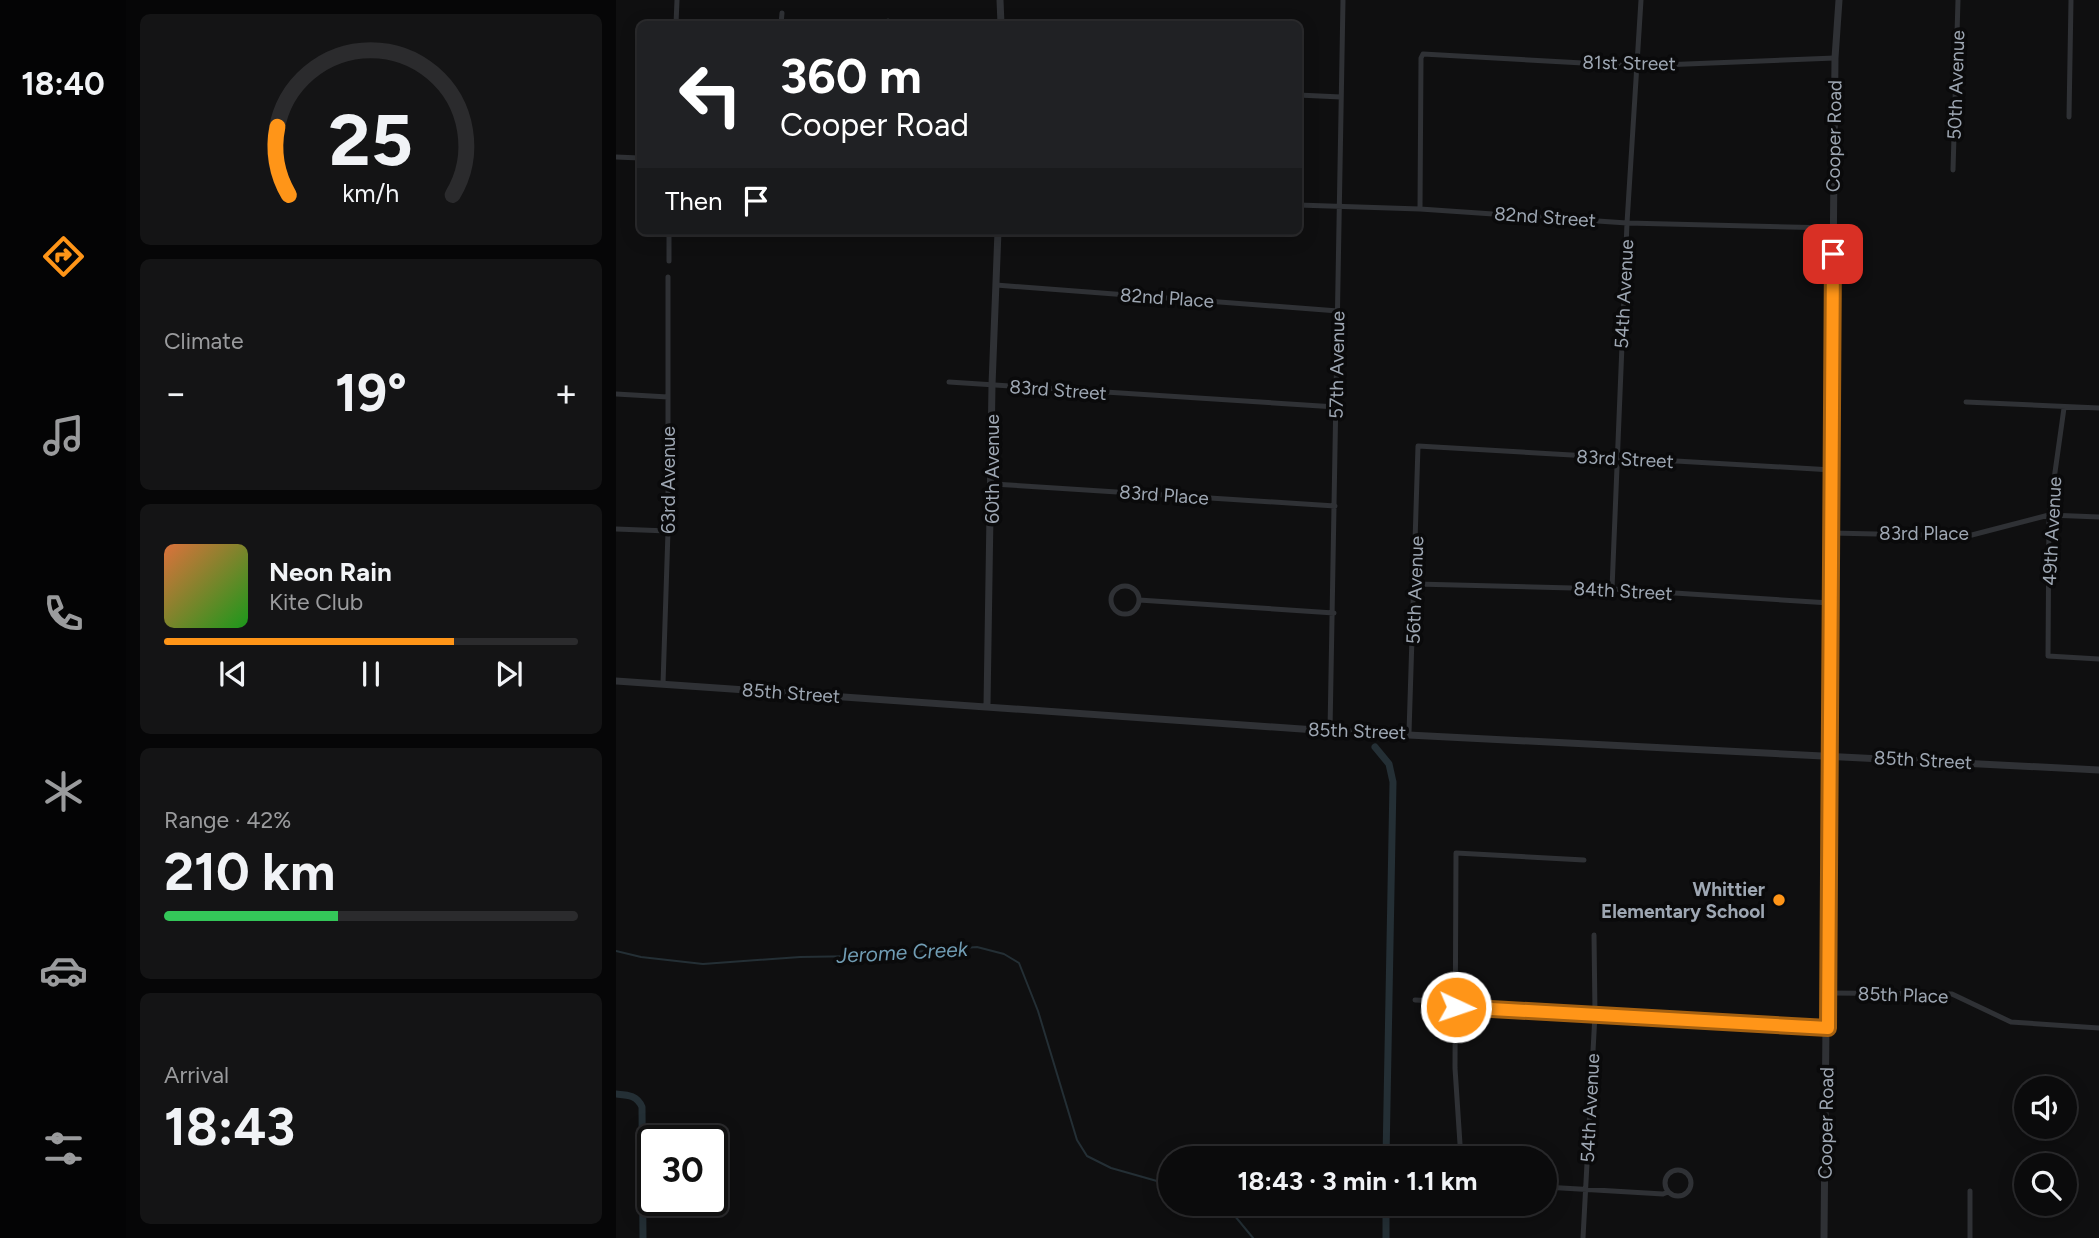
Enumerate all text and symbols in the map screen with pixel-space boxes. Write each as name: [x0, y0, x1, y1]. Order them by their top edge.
street label: 50th Avenue: [1943, 30, 1969, 140]
text: 360 m: [780, 46, 922, 105]
icon: left: [665, 49, 756, 140]
street label: 81st Street: [1582, 51, 1676, 75]
text: 18:40: [21, 65, 105, 103]
street label: Cooper Road: [1822, 80, 1846, 192]
text: 25: [329, 97, 413, 184]
text: Cooper Road: [780, 106, 969, 144]
text: km/h: [342, 178, 400, 208]
icon: arrive: [737, 182, 775, 220]
text: Then: [665, 185, 723, 217]
street label: 82nd Street: [1493, 202, 1597, 232]
pin: [1803, 224, 1863, 284]
icon: directions: [39, 232, 88, 281]
icon: arrive: [1814, 235, 1852, 273]
street label: 54th Avenue: [1610, 239, 1638, 349]
street label: 82nd Place: [1119, 283, 1215, 313]
street label: 57th Avenue: [1325, 311, 1349, 419]
text: Climate: [164, 327, 243, 355]
text: 19°: [335, 362, 407, 424]
text: −: [164, 370, 188, 416]
text: +: [554, 370, 578, 416]
street label: 83rd Street: [1009, 375, 1107, 405]
icon: music: [39, 411, 88, 460]
street label: 60th Avenue: [981, 414, 1004, 524]
street label: 63rd Avenue: [657, 426, 680, 534]
street label: 83rd Street: [1576, 445, 1674, 473]
street label: 49th Avenue: [2038, 476, 2066, 586]
street label: 83rd Place: [1118, 480, 1210, 510]
street label: 83rd Place: [1879, 522, 1969, 545]
street label: 56th Avenue: [1402, 535, 1428, 645]
text: Neon Rain: [269, 556, 392, 588]
street label: 84th Street: [1573, 577, 1673, 605]
text: Kite Club: [269, 588, 363, 616]
icon: phone: [39, 589, 88, 638]
icon: previous: [214, 655, 252, 693]
icon: pause: [352, 655, 390, 693]
icon: next: [490, 655, 528, 693]
street label: 85th Street: [741, 678, 841, 708]
street label: 85th Street: [1307, 718, 1407, 744]
street label: 85th Street: [1873, 746, 1973, 774]
icon: climate: [39, 767, 88, 816]
text: Range · 42%: [164, 806, 291, 834]
text: 210 km: [164, 841, 335, 903]
place label: Whittier Elementary School: [1601, 878, 1765, 923]
marker: Whittier Elementary School: [1771, 892, 1787, 908]
water label: Jerome Creek: [835, 936, 969, 968]
icon: car: [39, 946, 88, 995]
position arrow: [1419, 970, 1493, 1044]
street label: 85th Place: [1857, 982, 1949, 1008]
street label: 54th Avenue: [1576, 1053, 1604, 1163]
text: Arrival: [164, 1061, 229, 1089]
street label: Cooper Road: [1814, 1067, 1838, 1179]
map controls: [2014, 1076, 2077, 1216]
button: sound: [2014, 1076, 2077, 1139]
text: 18:43: [164, 1096, 295, 1158]
icon: filters: [39, 1124, 88, 1173]
speed limit sign: 30: [637, 1125, 728, 1216]
button: search: [2014, 1153, 2077, 1216]
text: 18:43 · 3 min · 1.1 km: [1237, 1165, 1478, 1197]

